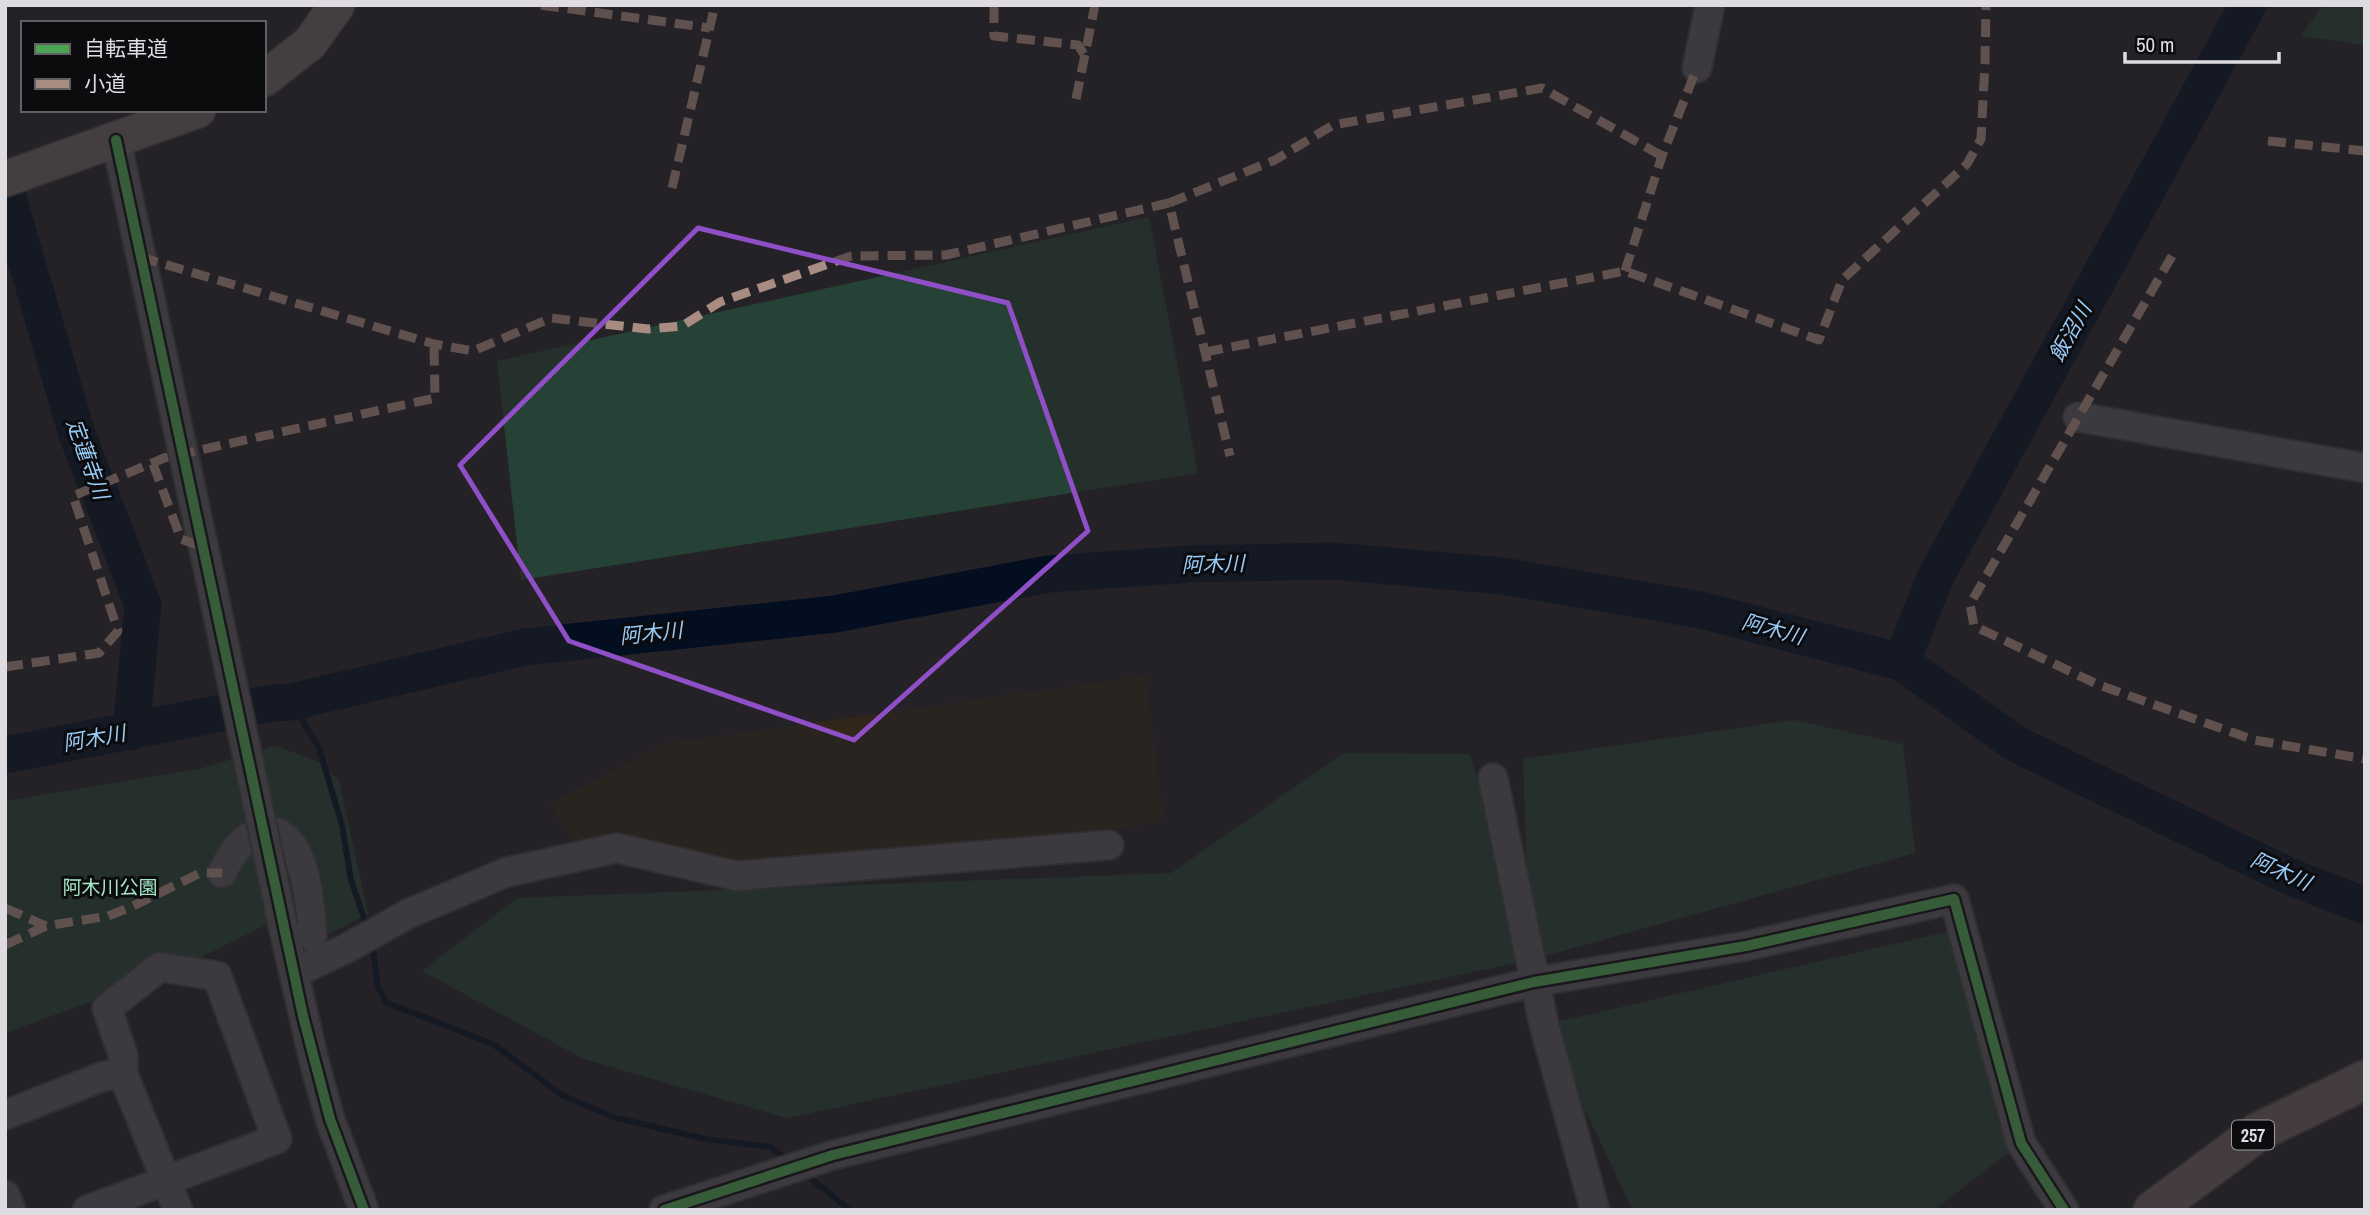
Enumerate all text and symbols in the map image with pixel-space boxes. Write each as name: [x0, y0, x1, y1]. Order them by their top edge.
legend: [21, 21, 266, 112]
scale bar: [2125, 21, 2279, 65]
text: 50 m: [2136, 30, 2174, 59]
text: 自転車道: [84, 34, 168, 63]
text: 小道: [84, 69, 126, 98]
water label: 飯沼川: [2042, 296, 2099, 367]
water label: 定蓮寺川: [60, 415, 117, 505]
water label: 阿木川: [1181, 548, 1247, 580]
water label: 阿木川: [1739, 607, 1809, 652]
water label: 阿木川: [618, 615, 686, 651]
water label: 阿木川: [60, 718, 130, 758]
water label: 阿木川: [2246, 845, 2318, 898]
park label: 阿木川公園: [62, 874, 158, 900]
road number: 257: [2232, 1120, 2274, 1150]

